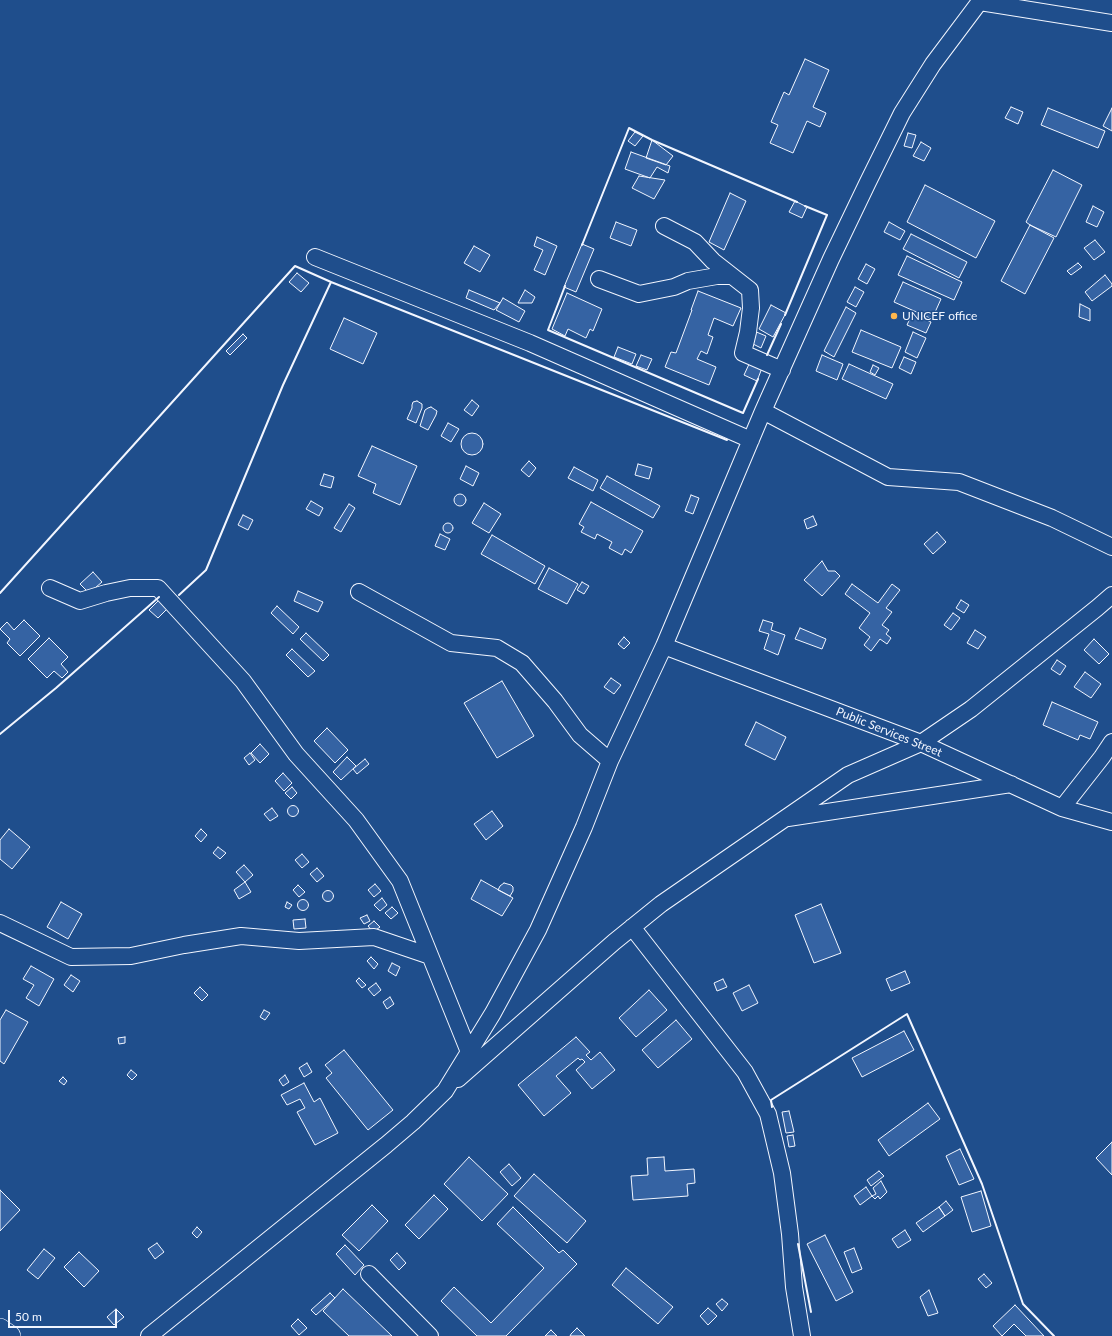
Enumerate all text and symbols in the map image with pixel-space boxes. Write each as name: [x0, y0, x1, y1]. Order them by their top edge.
place label: UNICEF office: [902, 309, 977, 323]
marker: UNICEF office: [889, 311, 899, 321]
street label: Public Services Street: [834, 704, 944, 760]
scale bar: [10, 1302, 119, 1328]
text: 50 m: [15, 1309, 42, 1324]

